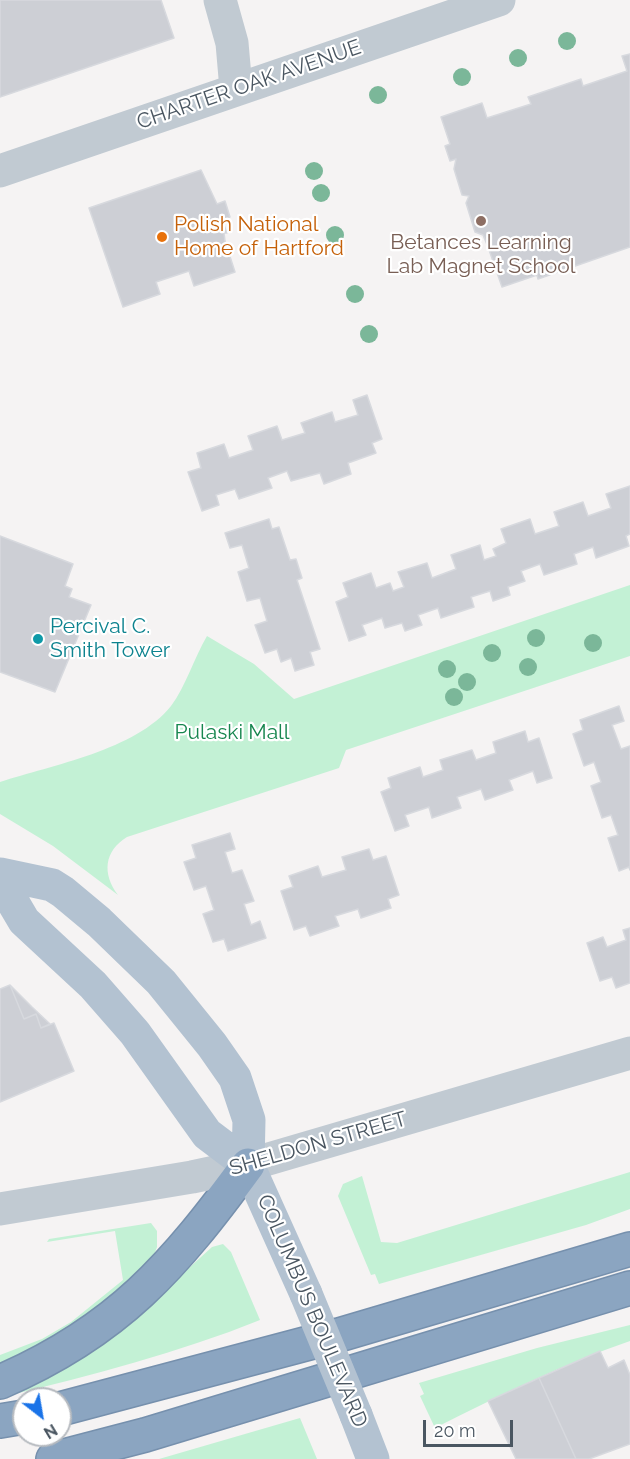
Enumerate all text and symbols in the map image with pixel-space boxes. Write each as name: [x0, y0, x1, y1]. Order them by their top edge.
street label: CHARTER OAK AVENUE: [134, 35, 364, 135]
place label: Polish National Home of Hartford: [174, 212, 344, 262]
marker: Betances Learning Lab Magnet School: [474, 214, 488, 228]
marker: Polish National Home of Hartford: [155, 230, 169, 244]
place label: Betances Learning Lab Magnet School: [387, 230, 575, 280]
place label: Percival C. Smith Tower: [50, 614, 170, 664]
marker: Percival C. Smith Tower: [31, 632, 45, 646]
park label: Pulaski Mall: [174, 720, 290, 746]
street label: SHELDON STREET: [226, 1107, 410, 1181]
street label: COLUMBUS BOULEVARD: [251, 1191, 373, 1431]
north arrow: [12, 1387, 72, 1447]
scale bar: [426, 1408, 516, 1446]
text: N: [40, 1420, 61, 1442]
text: 20 m: [434, 1420, 476, 1441]

